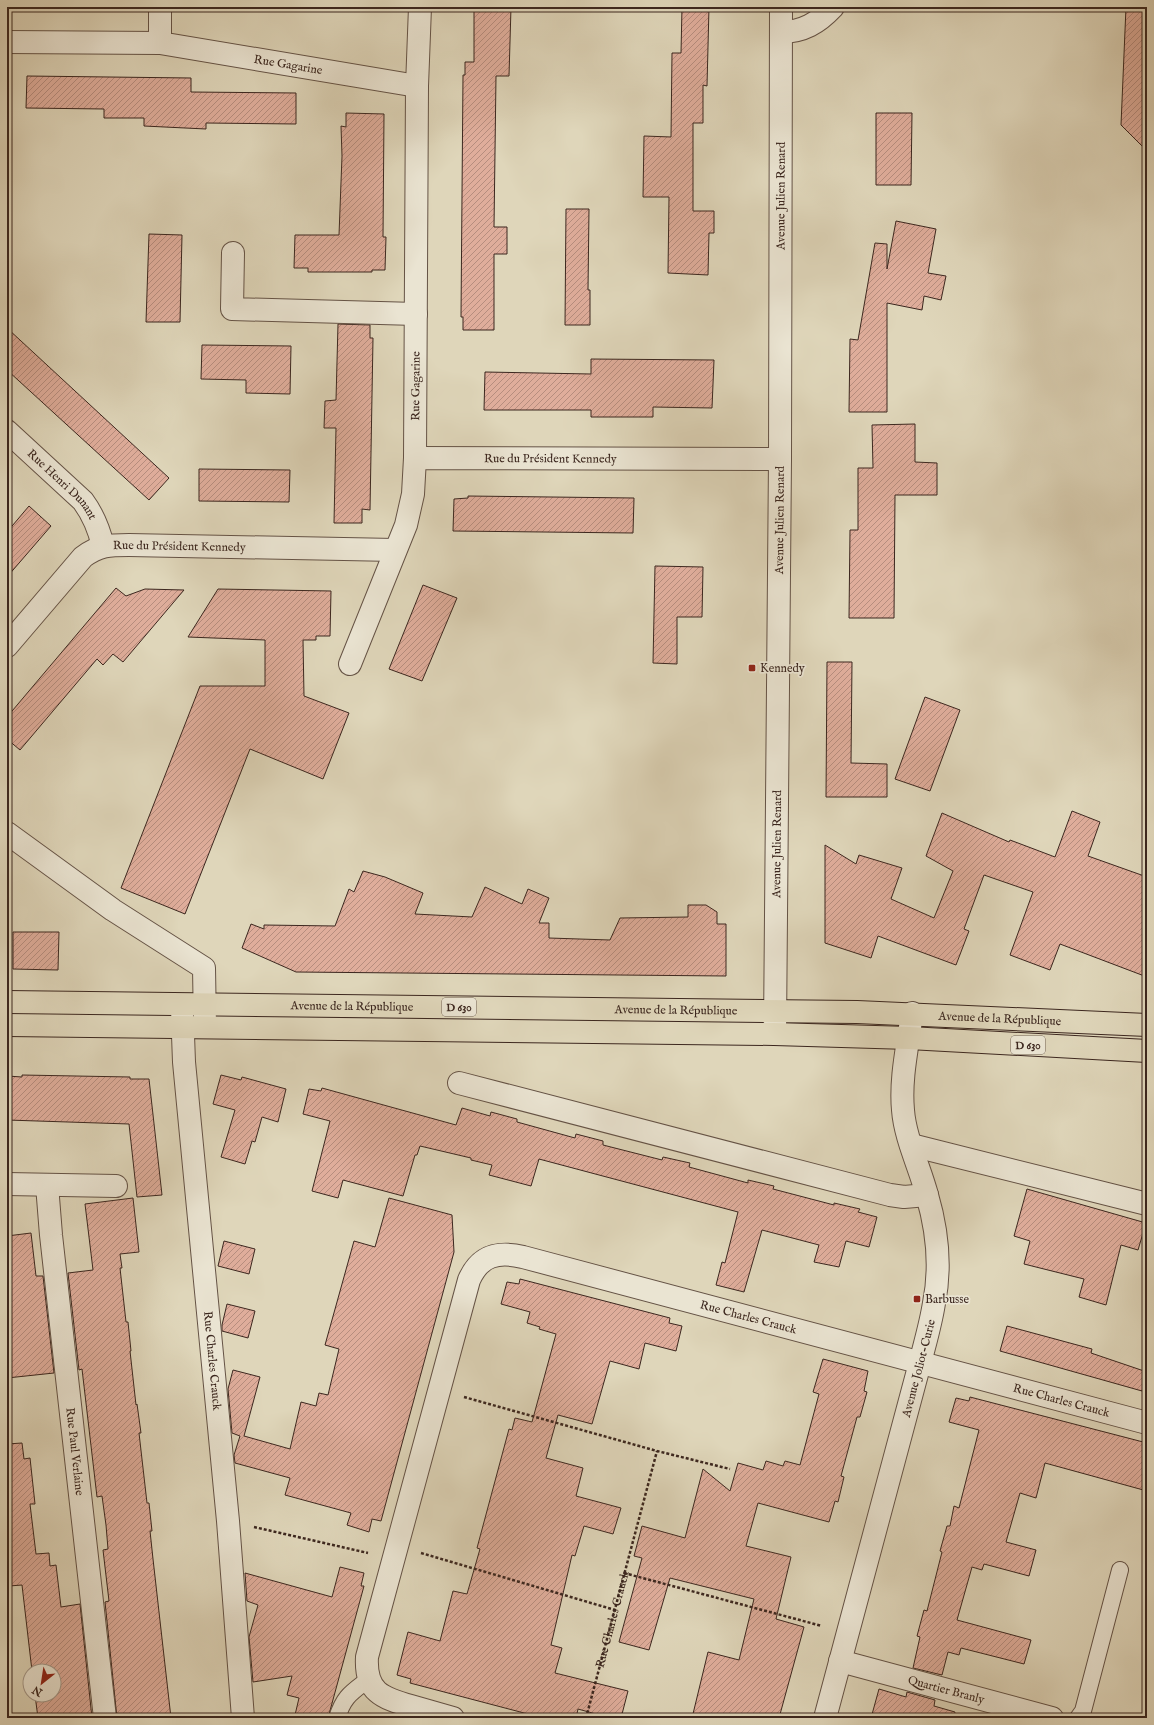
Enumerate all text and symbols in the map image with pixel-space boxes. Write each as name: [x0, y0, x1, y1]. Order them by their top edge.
street label: Rue Gagarine: [253, 52, 324, 78]
street label: Avenue Julien Renard: [773, 141, 790, 251]
street label: Rue Gagarine: [408, 351, 424, 421]
street label: Rue Henri Dunant: [24, 446, 100, 522]
street label: Rue du Président Kennedy: [484, 451, 617, 467]
street label: Avenue Julien Renard: [772, 465, 788, 575]
street label: Rue du Président Kennedy: [113, 538, 246, 555]
place label: Kennedy: [760, 661, 805, 676]
marker: Kennedy: [747, 663, 757, 673]
street label: Avenue Julien Renard: [769, 789, 786, 899]
street label: Avenue de la République: [290, 998, 414, 1016]
road number: D 630: [442, 998, 476, 1016]
street label: Avenue de la République: [613, 1002, 738, 1019]
street label: Avenue de la République: [937, 1009, 1062, 1030]
road number: D 630: [1011, 1036, 1045, 1054]
place label: Barbusse: [925, 1292, 970, 1307]
marker: Barbusse: [912, 1294, 922, 1304]
street label: Rue Charles Crauck: [698, 1297, 799, 1338]
street label: Rue Charles Crauck: [200, 1310, 224, 1411]
street label: Avenue Joliot-Curie: [899, 1317, 939, 1420]
street label: Rue Charles Crauck: [1011, 1381, 1112, 1421]
street label: Rue Paul Verlaine: [62, 1407, 87, 1497]
street label: Rue Charles Crauck: [593, 1569, 633, 1670]
north arrow: [22, 1663, 62, 1703]
street label: Quartier Branly: [906, 1673, 986, 1708]
text: N: [29, 1682, 46, 1700]

